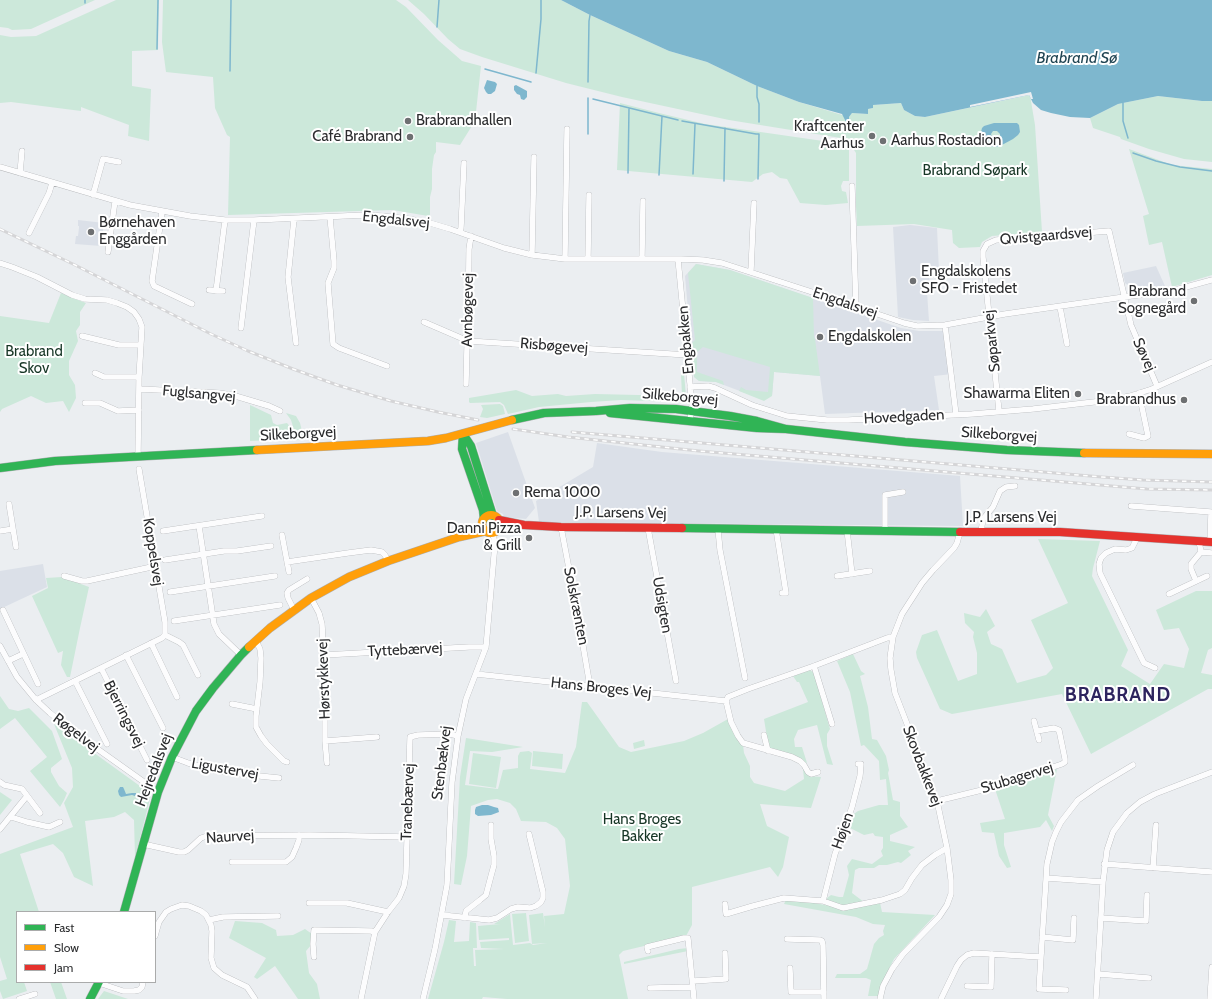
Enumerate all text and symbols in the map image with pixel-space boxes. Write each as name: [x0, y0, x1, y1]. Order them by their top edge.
water label: Brabrand Sø: [1037, 48, 1117, 68]
place label: Brabrandhallen: [416, 112, 512, 130]
marker: Brabrandhallen: [403, 116, 413, 126]
place label: Kraftcenter Aarhus: [794, 118, 864, 153]
place label: Café Brabrand: [312, 128, 402, 146]
marker: Kraftcenter Aarhus: [867, 131, 877, 141]
marker: Café Brabrand: [405, 132, 415, 142]
place label: Aarhus Rostadion: [891, 132, 1001, 150]
marker: Aarhus Rostadion: [878, 136, 888, 146]
park label: Brabrand Søpark: [923, 162, 1027, 180]
street label: Engdalsvej: [362, 208, 430, 232]
place label: Børnehaven Enggården: [99, 214, 175, 249]
street label: Qvistgaardsvej: [999, 223, 1093, 249]
marker: Børnehaven Enggården: [86, 227, 96, 237]
place label: Engdalskolens SFO - Fristedet: [921, 263, 1017, 298]
street label: Avnbøgevej: [458, 273, 478, 347]
marker: Engdalskolens SFO - Fristedet: [908, 276, 918, 286]
place label: Brabrand Sognegård: [1118, 283, 1186, 318]
street label: Engdalsvej: [810, 284, 880, 322]
marker: Brabrand Sognegård: [1189, 296, 1199, 306]
street label: Engbakken: [674, 305, 698, 375]
street label: Søparkvej: [980, 309, 1004, 373]
place label: Engdalskolen: [828, 328, 911, 346]
marker: Engdalskolen: [815, 332, 825, 342]
street label: Risbøgevej: [519, 335, 589, 357]
street label: Søvej: [1129, 335, 1159, 375]
park label: Brabrand Skov: [5, 343, 63, 378]
street label: Fuglsangvej: [162, 382, 236, 406]
street label: Silkeborgvej: [641, 385, 719, 409]
place label: Shawarma Eliten: [964, 385, 1070, 403]
marker: Shawarma Eliten: [1073, 389, 1083, 399]
place label: Brabrandhus: [1096, 391, 1176, 409]
marker: Brabrandhus: [1179, 395, 1189, 405]
street label: Hovedgaden: [863, 406, 945, 428]
street label: Silkeborgvej: [259, 423, 337, 445]
street label: Silkeborgvej: [960, 423, 1038, 447]
place label: Rema 1000: [524, 484, 600, 502]
marker: Rema 1000: [511, 488, 521, 498]
street label: J.P. Larsens Vej: [575, 503, 667, 523]
street label: J.P. Larsens Vej: [965, 509, 1057, 527]
street label: Koppelsvej: [139, 517, 167, 587]
place label: Danni Pizza & Grill: [447, 520, 521, 555]
marker: Danni Pizza & Grill: [524, 533, 534, 543]
street label: Solskrænten: [560, 565, 592, 647]
street label: Udsigten: [648, 575, 676, 635]
street label: Hørstykkevej: [314, 638, 334, 720]
street label: Tyttebærvej: [367, 639, 443, 661]
street label: Hans Broges Vej: [550, 674, 652, 702]
street label: Bjerringsvej: [100, 678, 148, 750]
district label: BRABRAND: [1065, 684, 1171, 706]
street label: Røgelvej: [49, 710, 103, 756]
street label: Skovbakkevej: [898, 723, 946, 809]
street label: Stenbækvej: [429, 725, 455, 801]
street label: Hejredalsvej: [132, 731, 176, 809]
street label: Ligustervej: [190, 754, 260, 784]
street label: Stubagervej: [979, 758, 1055, 798]
street label: Tranebærvej: [398, 763, 418, 841]
street label: Højen: [828, 810, 858, 852]
park label: Hans Broges Bakker: [603, 811, 681, 846]
street label: Naurvej: [205, 826, 255, 848]
legend: [16, 911, 156, 983]
text: Fast: [54, 920, 74, 935]
text: Slow: [54, 940, 79, 955]
text: Jam: [54, 960, 73, 975]

